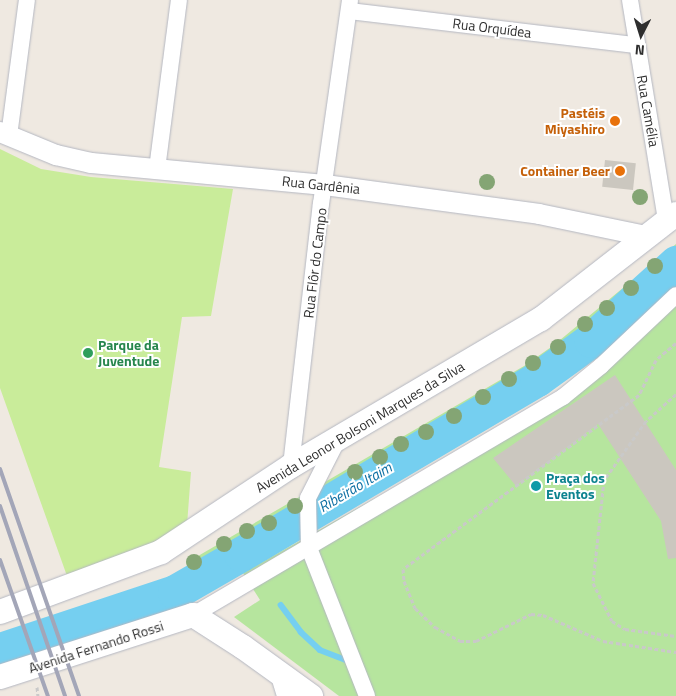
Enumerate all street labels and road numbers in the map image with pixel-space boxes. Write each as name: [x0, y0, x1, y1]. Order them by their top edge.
street label: Rua Orquídea: [452, 15, 532, 41]
street label: Rua Camélia: [633, 74, 663, 148]
street label: Rua Gardênia: [281, 173, 361, 197]
street label: Rua Flôr do Campo: [300, 207, 330, 319]
street label: Avenida Leonor Bolsoni Marques da Silva: [253, 358, 467, 496]
street label: Avenida Fernando Rossi: [26, 617, 166, 677]

